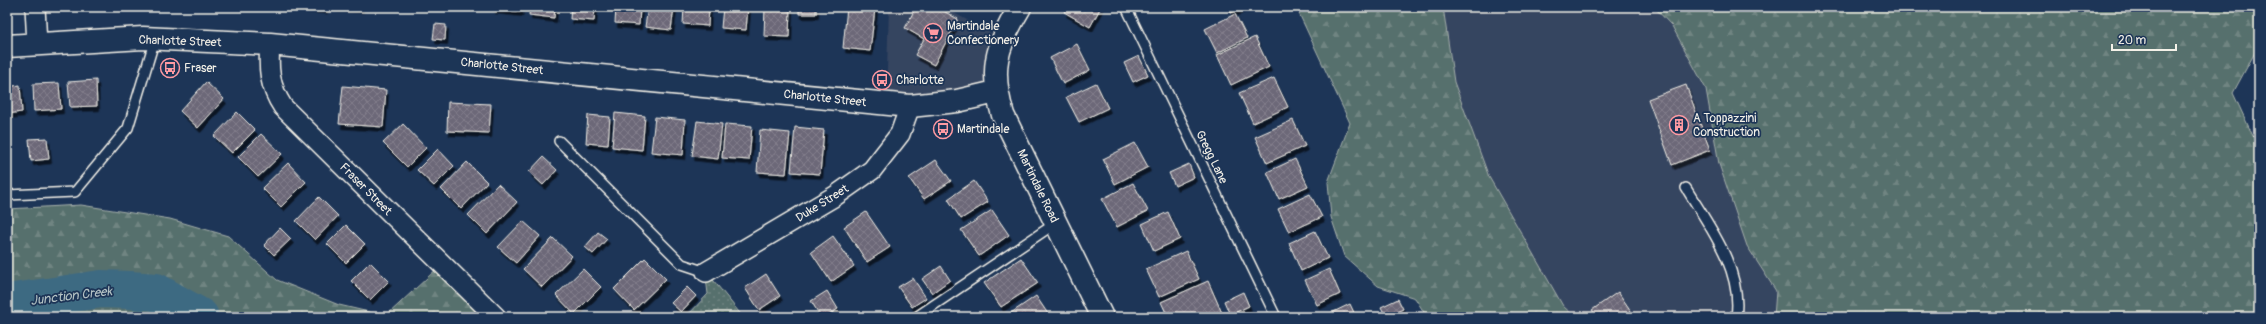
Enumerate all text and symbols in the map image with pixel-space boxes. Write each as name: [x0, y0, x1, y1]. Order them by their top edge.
place label: Martindale Confectionery: [947, 19, 1019, 48]
supermarket icon: Martindale Confectionery: [922, 22, 944, 44]
scale bar: [2112, 26, 2176, 52]
street label: Charlotte Street: [138, 33, 222, 50]
text: 20 m: [2118, 33, 2147, 48]
street label: Charlotte Street: [460, 55, 544, 78]
bus stop icon: Fraser: [159, 57, 181, 79]
place label: Fraser: [184, 61, 217, 76]
bus stop icon: Charlotte: [871, 69, 893, 91]
place label: Charlotte: [896, 73, 944, 88]
street label: Charlotte Street: [783, 87, 867, 110]
place label: A Toppazzini Construction: [1693, 111, 1760, 140]
building icon: A Toppazzini Construction: [1668, 114, 1690, 136]
bus stop icon: Martindale: [932, 118, 954, 140]
place label: Martindale: [957, 122, 1009, 137]
street label: Gregg Lane: [1192, 128, 1231, 186]
street label: Martindale Road: [1013, 147, 1062, 225]
street label: Fraser Street: [336, 160, 395, 219]
street label: Duke Street: [793, 181, 852, 226]
water label: Junction Creek: [29, 283, 114, 309]

